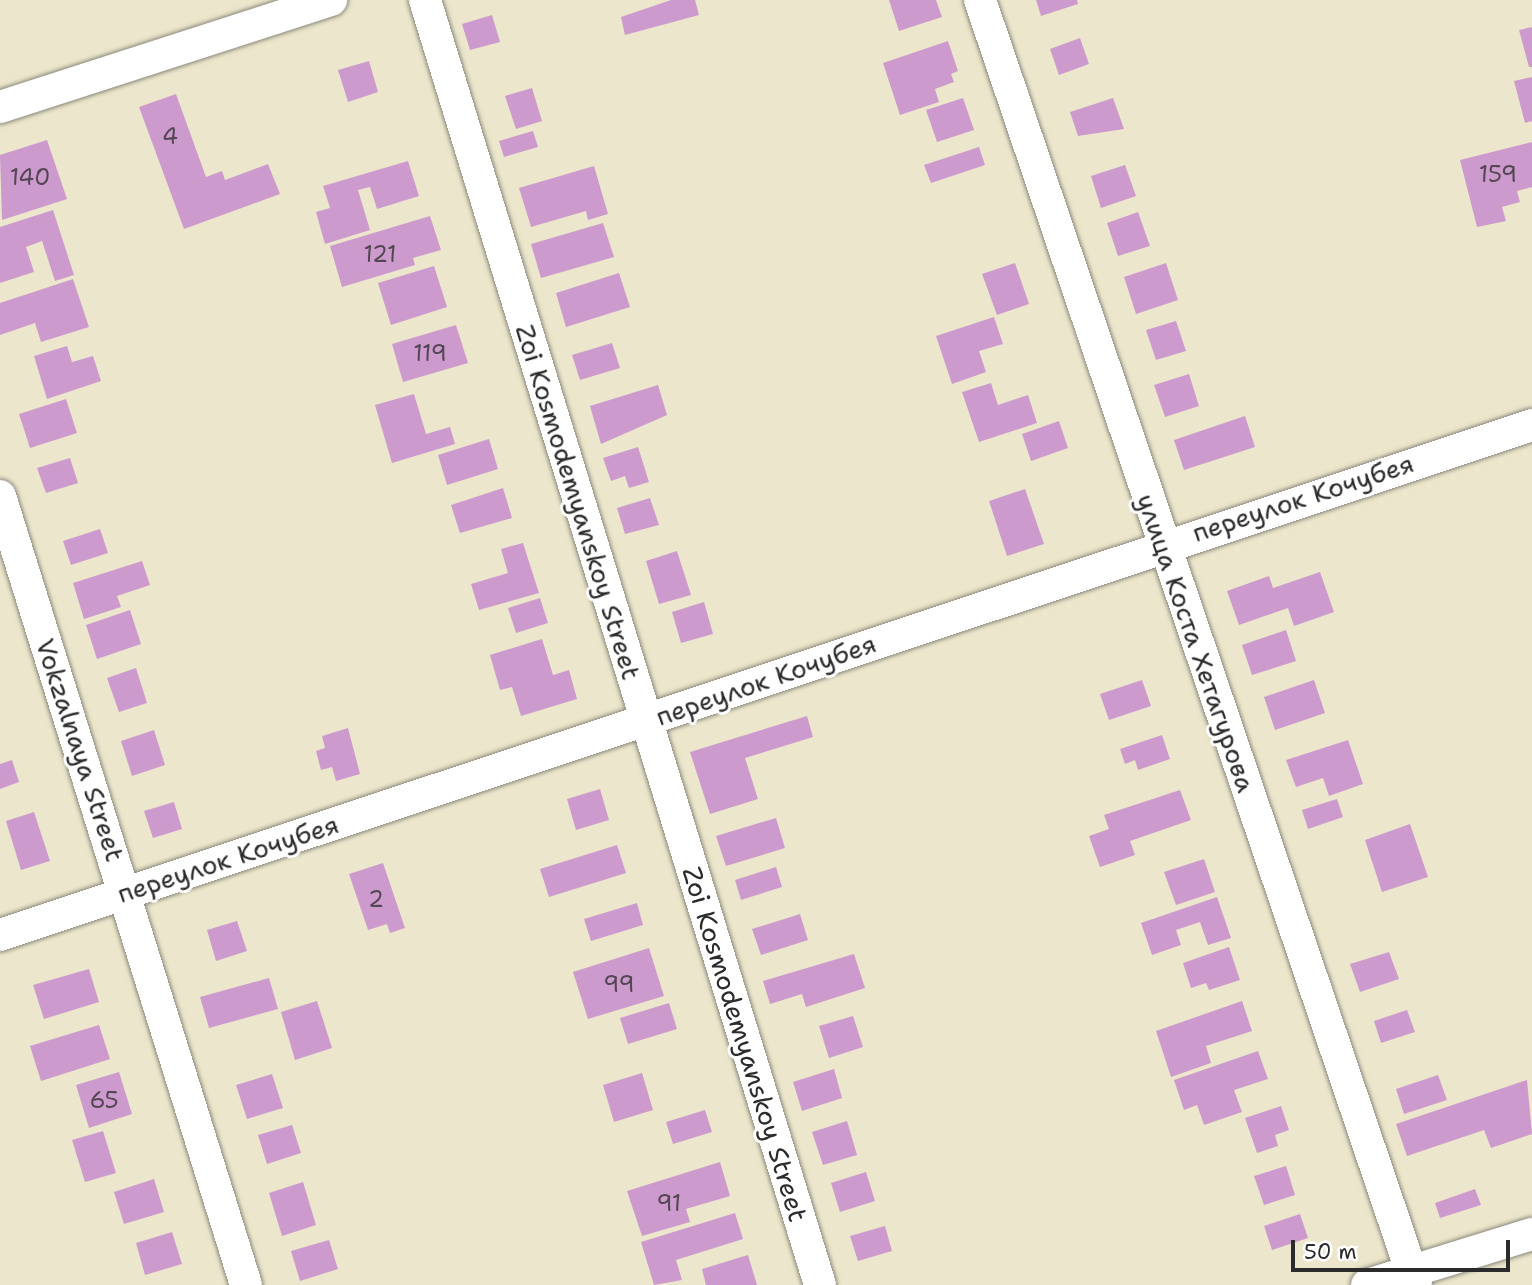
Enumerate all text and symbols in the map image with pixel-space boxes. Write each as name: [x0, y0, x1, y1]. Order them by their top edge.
house number: 4: [162, 122, 178, 150]
house number: 159: [1479, 160, 1517, 188]
house number: 140: [10, 163, 50, 191]
house number: 121: [364, 240, 396, 268]
street label: Zoi Kosmodemyanskoy Street: [509, 321, 647, 683]
house number: 119: [413, 339, 447, 367]
street label: переулок Кочубея: [1188, 447, 1418, 549]
street label: улица Коста Хетагурова: [1130, 490, 1262, 796]
street label: переулок Кочубея: [652, 628, 880, 732]
street label: Vokzalnaya Street: [29, 635, 131, 865]
street label: переулок Кочубея: [113, 808, 343, 910]
street label: Zoi Kosmodemyanskoy Street: [676, 863, 814, 1225]
house number: 2: [368, 885, 384, 913]
house number: 99: [603, 970, 635, 998]
house number: 65: [89, 1086, 119, 1114]
house number: 91: [657, 1189, 681, 1217]
scale bar: [1294, 1226, 1513, 1270]
text: 50 m: [1304, 1238, 1357, 1266]

